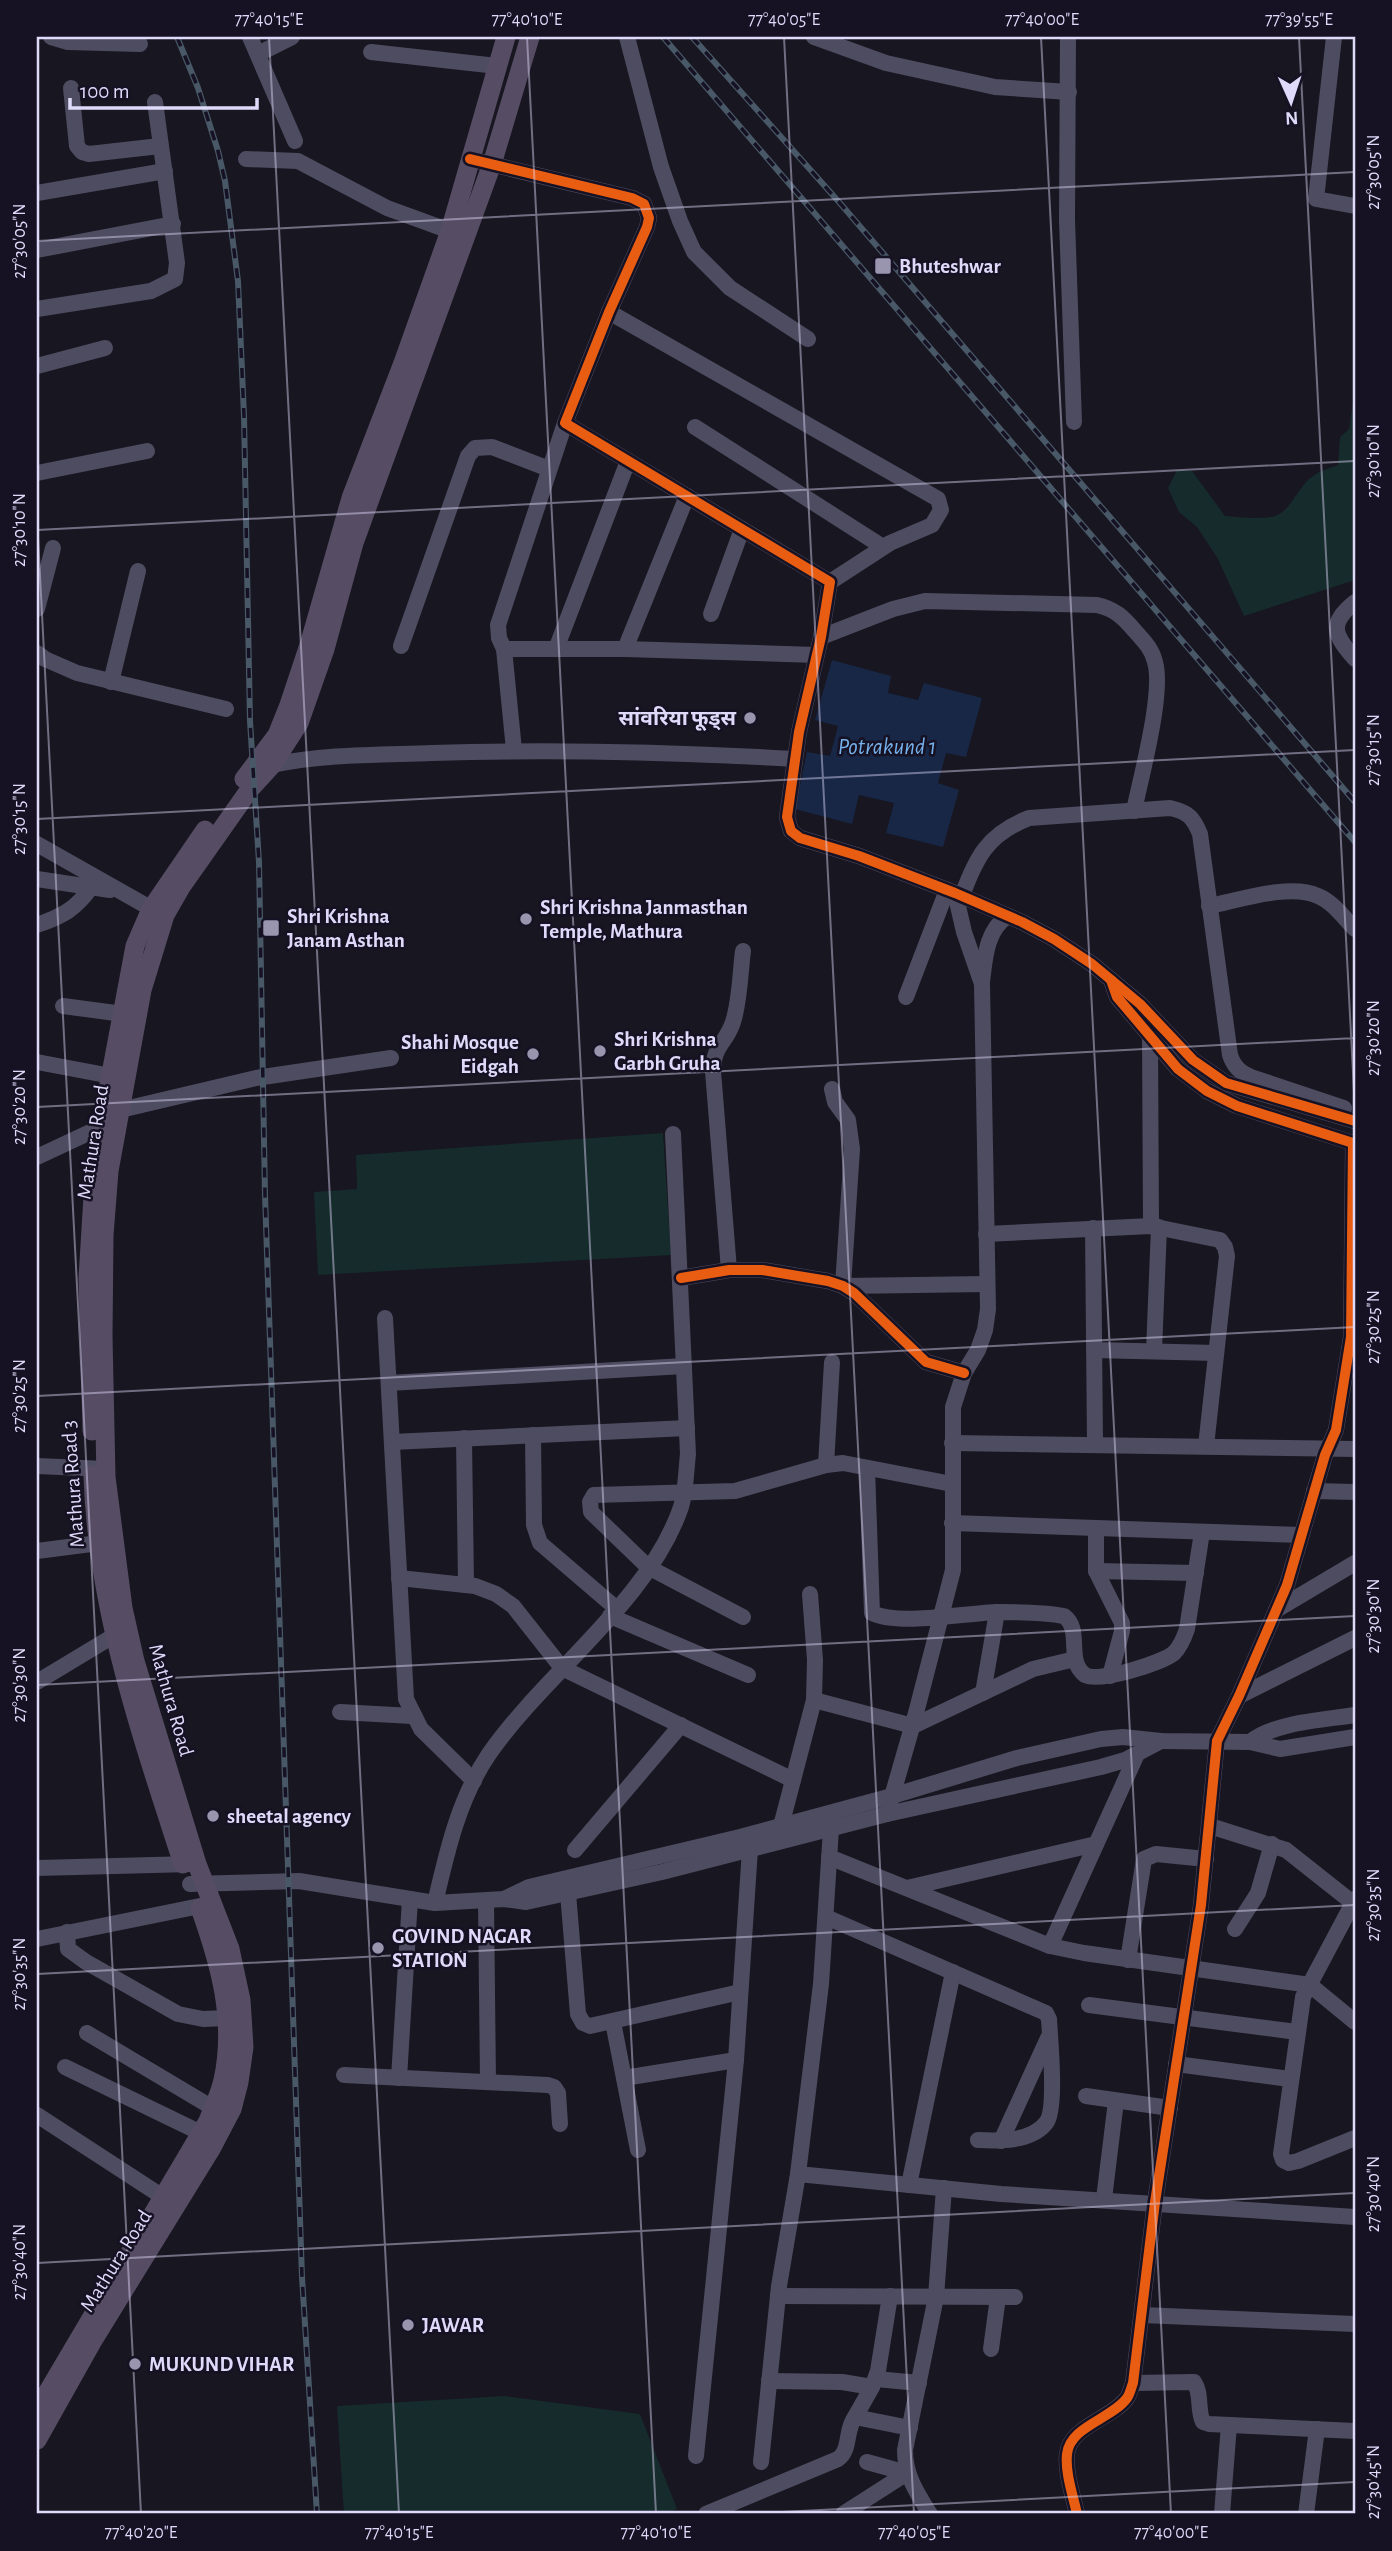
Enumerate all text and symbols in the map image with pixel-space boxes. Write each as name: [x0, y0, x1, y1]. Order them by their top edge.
text: 77°40'15"E: [235, 11, 304, 29]
text: 77°40'10"E: [492, 11, 563, 29]
text: 77°40'05"E: [748, 11, 820, 29]
text: 77°40'00"E: [1005, 11, 1079, 29]
text: 77°39'55"E: [1265, 11, 1333, 29]
scale bar: [70, 66, 257, 110]
north arrow: [1256, 66, 1326, 136]
text: 100 m: [80, 81, 130, 102]
text: N: [1285, 108, 1299, 127]
text: 27°30'05"N: [1365, 134, 1383, 210]
text: 27°30'05"N: [11, 203, 29, 279]
marker: Bhuteshwar: [873, 256, 893, 276]
place label: Bhuteshwar: [899, 256, 1001, 277]
text: 27°30'10"N: [1365, 424, 1383, 498]
text: 27°30'10"N: [11, 493, 29, 567]
place label: सांवरिया फूड्स: [619, 706, 737, 731]
marker: सांवरिया फूड्स: [742, 710, 758, 726]
text: 27°30'15"N: [1365, 714, 1383, 786]
water label: Potrakund 1: [838, 736, 936, 759]
text: 27°30'15"N: [11, 783, 29, 855]
place label: Shri Krishna Janmasthan Temple, Mathura: [540, 897, 748, 942]
place label: Shri Krishna Janam Asthan: [287, 906, 405, 951]
marker: Shri Krishna Janmasthan Temple, Mathura: [518, 911, 534, 927]
marker: Shri Krishna Janam Asthan: [261, 918, 281, 938]
text: 27°30'20"N: [1365, 1000, 1383, 1076]
place label: Shri Krishna Garbh Gruha: [614, 1029, 721, 1074]
place label: Shahi Mosque Eidgah: [401, 1032, 519, 1077]
marker: Shri Krishna Garbh Gruha: [592, 1043, 608, 1059]
marker: Shahi Mosque Eidgah: [525, 1046, 541, 1062]
text: 27°30'20"N: [11, 1069, 29, 1145]
street label: Mathura Road: [74, 1083, 112, 1201]
text: 27°30'25"N: [1365, 1290, 1383, 1364]
text: 27°30'25"N: [11, 1359, 29, 1433]
street label: Mathura Road 3: [58, 1420, 88, 1548]
text: 27°30'30"N: [1365, 1578, 1383, 1654]
street label: Mathura Road: [145, 1641, 197, 1759]
text: 27°30'30"N: [11, 1647, 29, 1723]
place label: sheetal agency: [227, 1806, 352, 1827]
marker: sheetal agency: [205, 1808, 221, 1824]
text: 27°30'35"N: [1365, 1868, 1383, 1942]
place label: GOVIND NAGAR STATION: [392, 1926, 532, 1971]
text: 27°30'35"N: [11, 1937, 29, 2011]
marker: GOVIND NAGAR STATION: [370, 1940, 386, 1956]
text: 27°30'40"N: [1365, 2156, 1383, 2232]
street label: Mathura Road: [76, 2206, 156, 2316]
text: 27°30'40"N: [11, 2224, 29, 2300]
place label: JAWAR: [422, 2315, 484, 2336]
marker: JAWAR: [400, 2317, 416, 2333]
place label: MUKUND VIHAR: [149, 2354, 294, 2375]
marker: MUKUND VIHAR: [127, 2356, 143, 2372]
text: 27°30'45"N: [1365, 2445, 1383, 2519]
text: 77°40'20"E: [105, 2524, 178, 2542]
text: 77°40'15"E: [365, 2524, 434, 2542]
text: 77°40'10"E: [621, 2524, 692, 2542]
text: 77°40'05"E: [878, 2524, 950, 2542]
text: 77°40'00"E: [1134, 2524, 1208, 2542]

